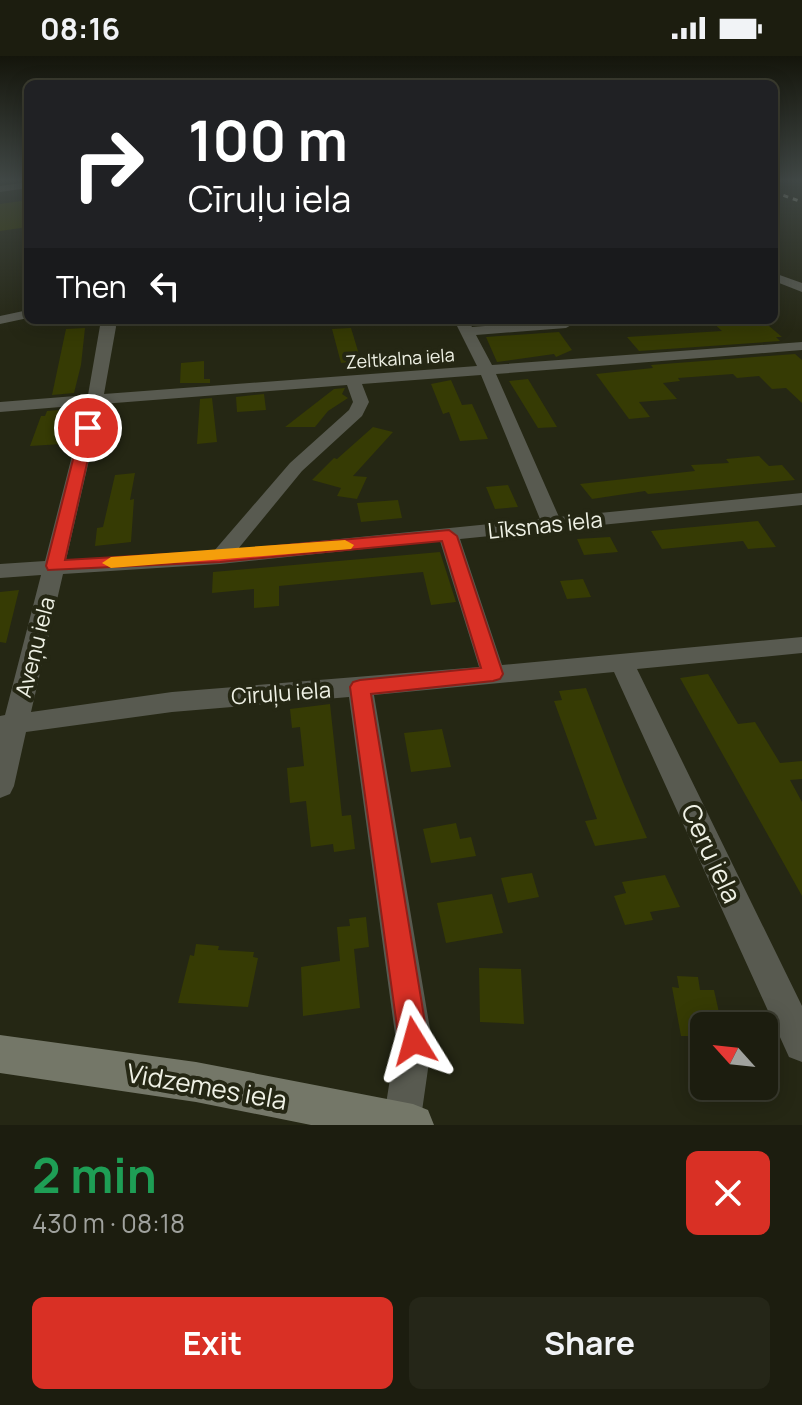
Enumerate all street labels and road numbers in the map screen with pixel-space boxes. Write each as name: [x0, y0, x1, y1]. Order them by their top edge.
street label: Zeltkalna iela: [345, 342, 455, 374]
street label: Līksnas iela: [486, 504, 604, 546]
street label: Aveņu iela: [8, 594, 62, 700]
street label: Cīruļu iela: [230, 675, 332, 711]
street label: Ceru iela: [673, 798, 751, 908]
street label: Vidzemes iela: [124, 1054, 290, 1118]

